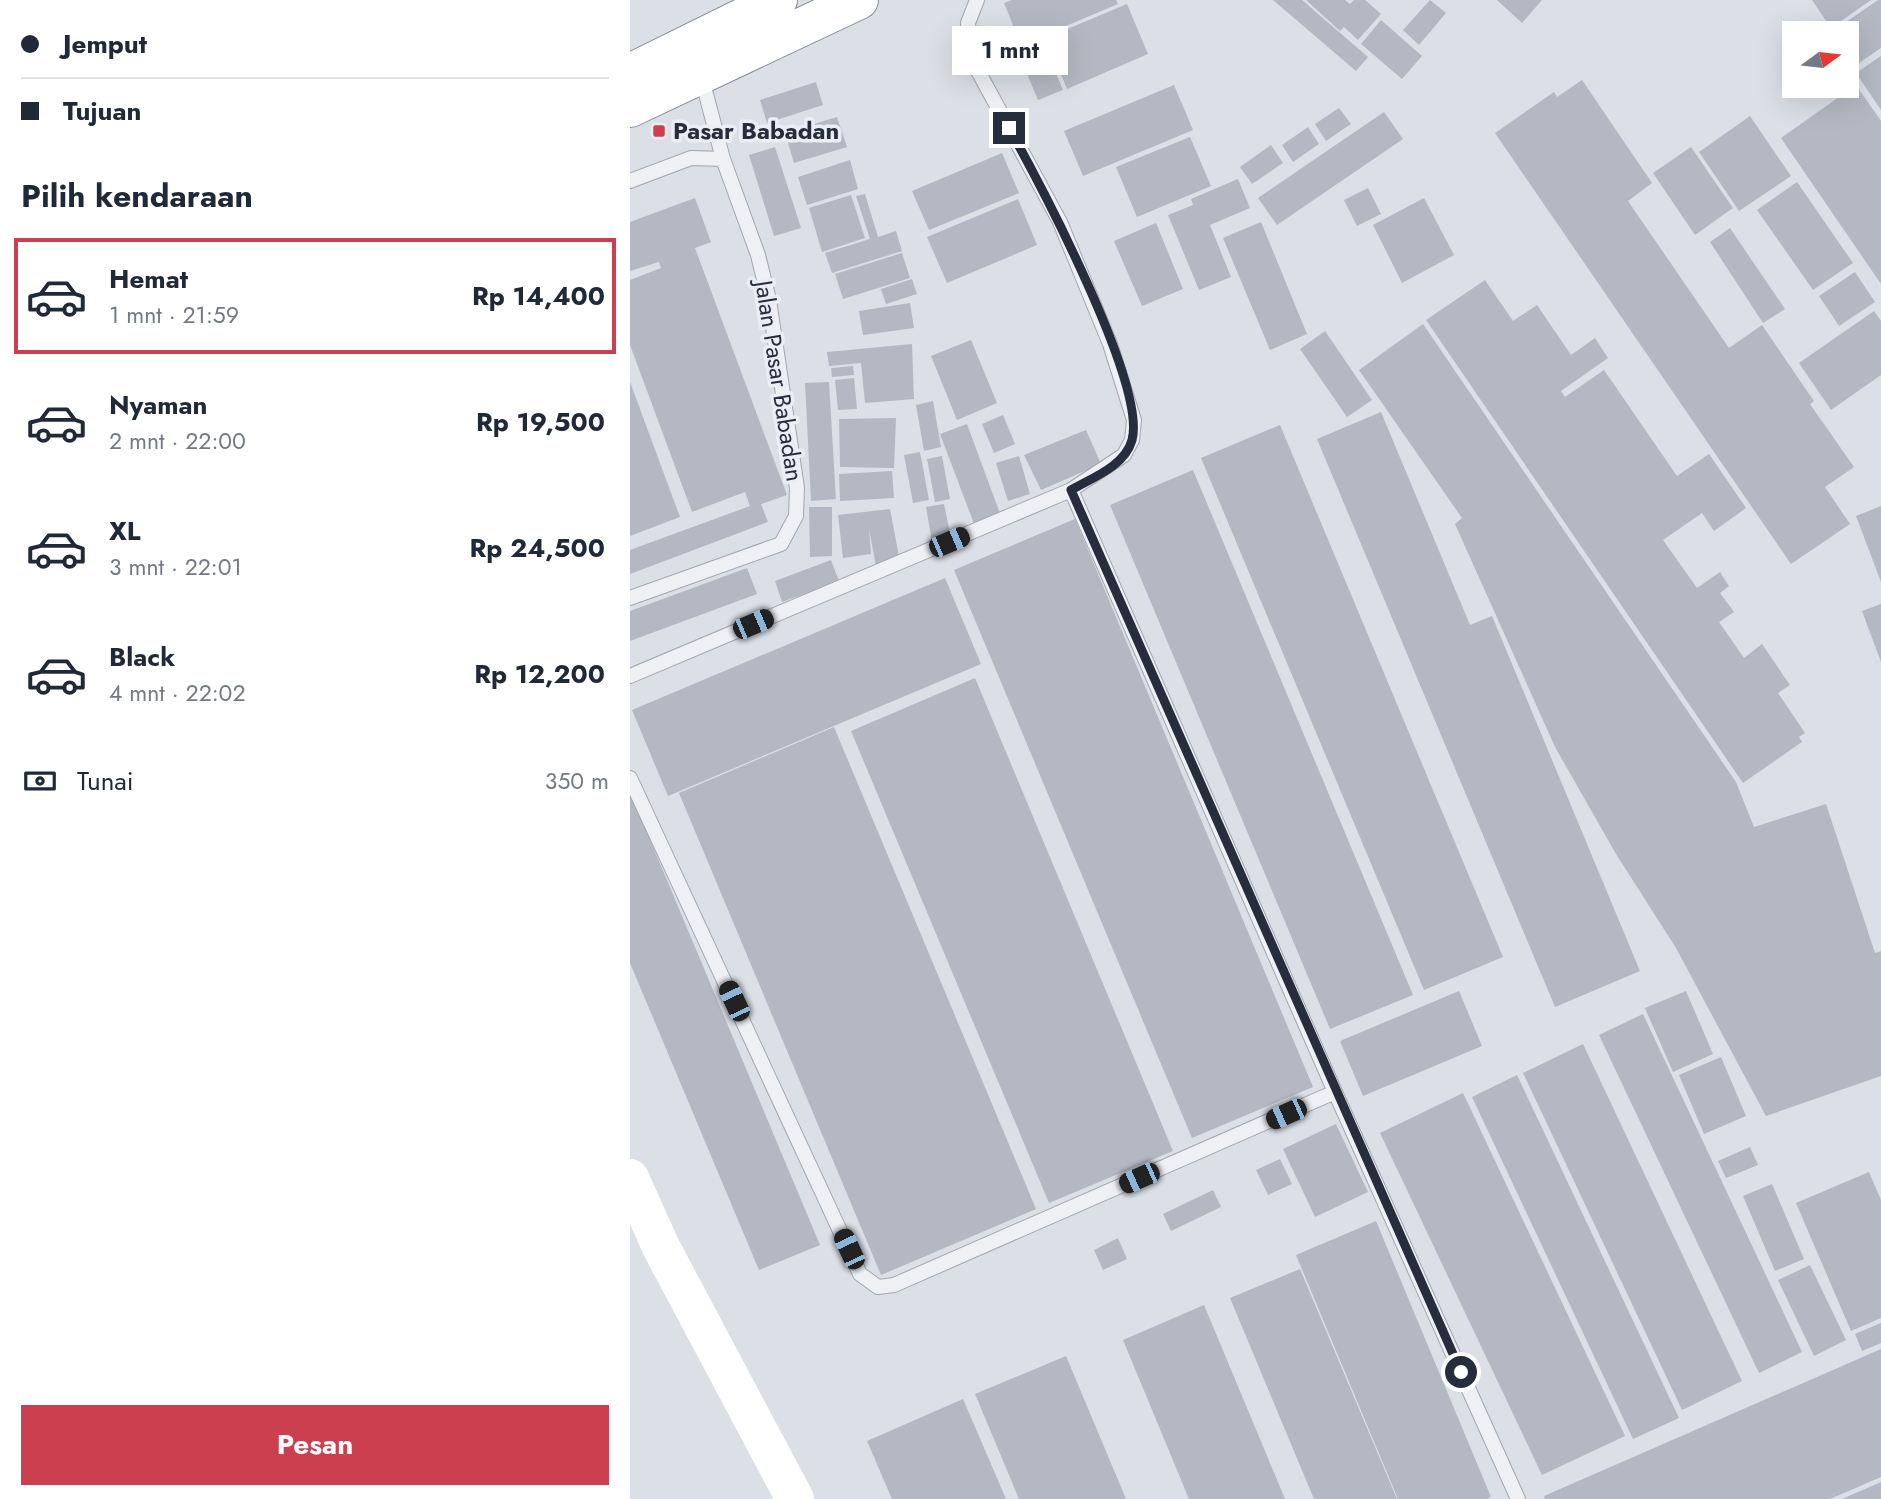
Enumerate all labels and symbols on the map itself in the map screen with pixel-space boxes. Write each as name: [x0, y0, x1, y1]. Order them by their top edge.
north arrow: [1782, 21, 1858, 98]
callout: 1 mnt: [951, 26, 1067, 76]
route end: [993, 112, 1025, 144]
place label: Pasar Babadan: [673, 113, 839, 148]
marker: Pasar Babadan: [651, 123, 667, 139]
street label: Jalan Pasar Babadan: [746, 275, 813, 484]
car: [926, 524, 973, 560]
car: [730, 606, 777, 642]
car: [716, 978, 753, 1024]
car: [1263, 1096, 1310, 1132]
car: [1116, 1160, 1163, 1196]
car: [831, 1226, 868, 1272]
route start: [1445, 1356, 1477, 1388]

